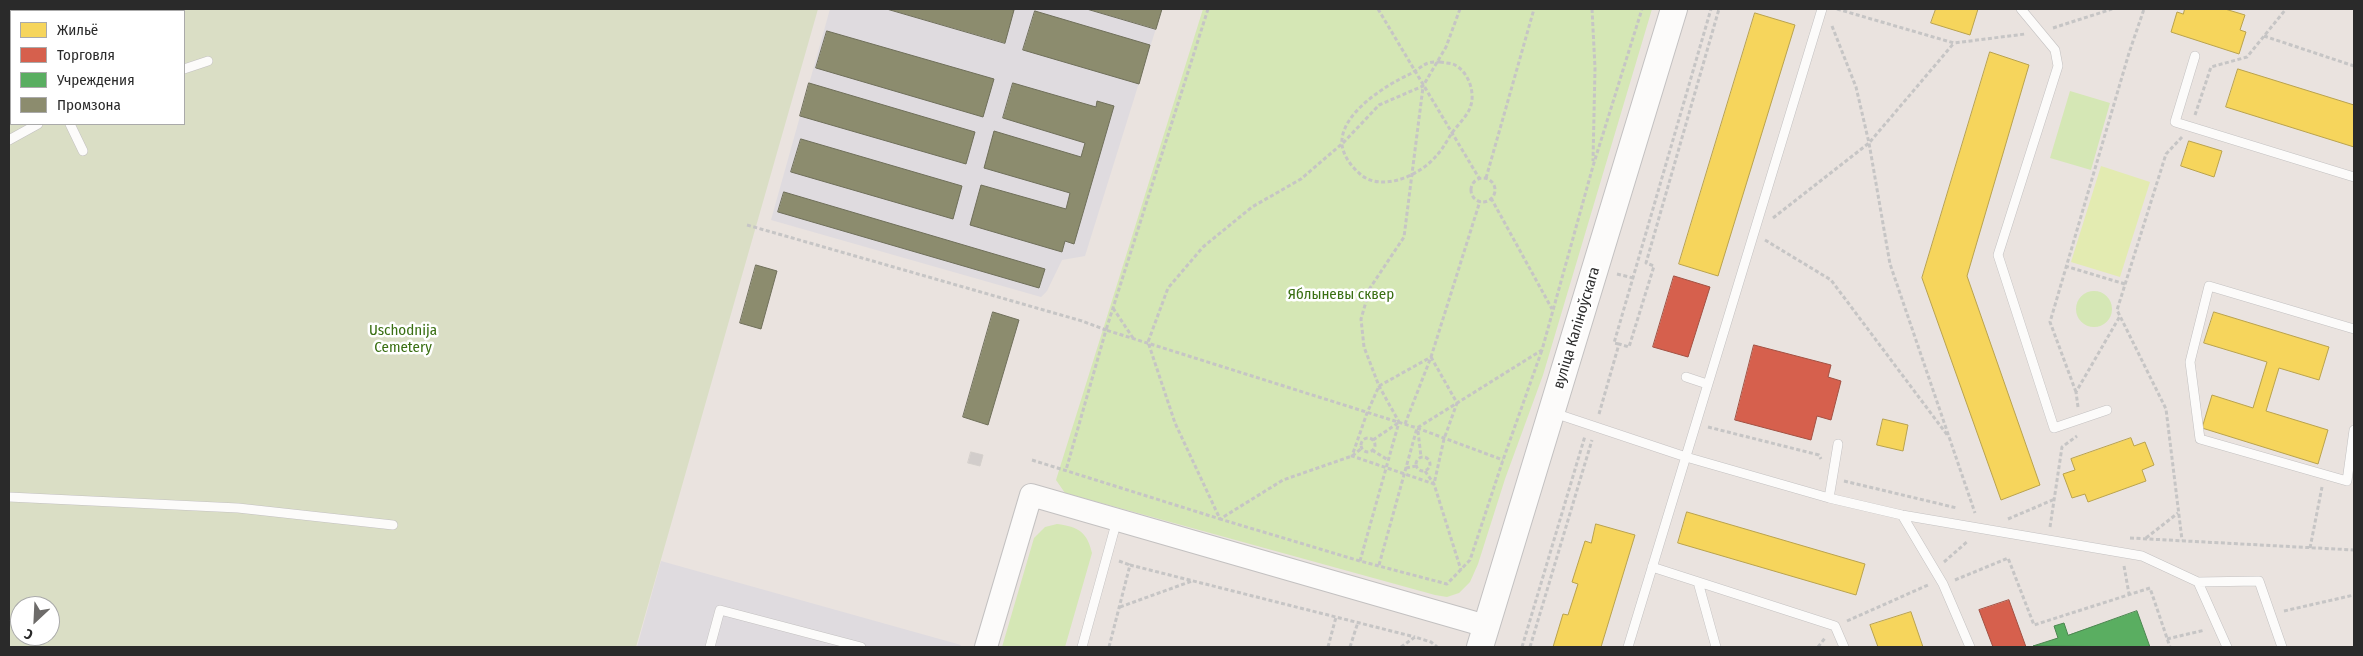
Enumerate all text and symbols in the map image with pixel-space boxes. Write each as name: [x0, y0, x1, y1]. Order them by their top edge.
legend: [10, 10, 185, 125]
text: Жильё: [57, 21, 98, 39]
text: Торговля: [57, 46, 115, 64]
text: Учреждения: [57, 71, 135, 89]
text: Промзона: [57, 96, 121, 114]
street label: вуліца Каліноўскага: [1550, 265, 1604, 391]
park label: Яблыневы сквер: [1288, 286, 1394, 304]
park label: Uschodnija Cemetery: [369, 322, 437, 357]
north arrow: [10, 596, 60, 646]
text: С: [22, 625, 36, 643]

